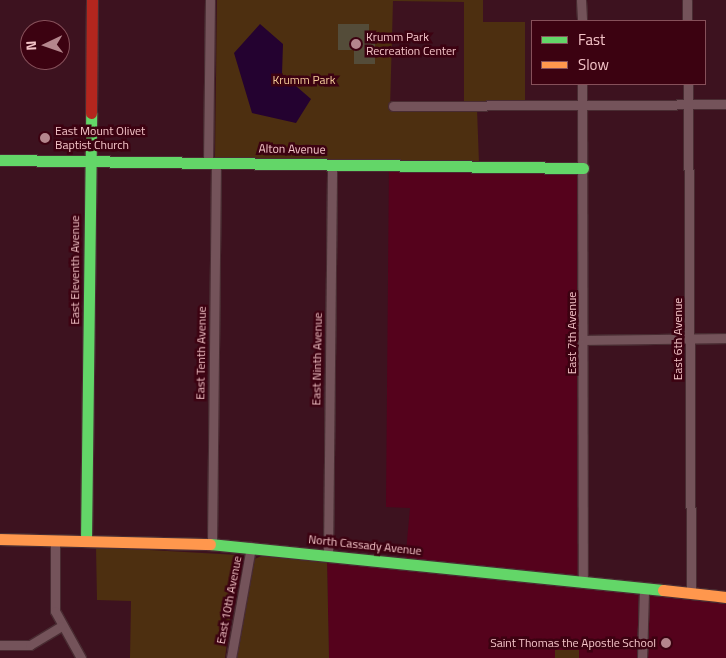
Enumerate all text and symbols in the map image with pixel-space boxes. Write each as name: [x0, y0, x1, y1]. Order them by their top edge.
north arrow: [20, 20, 70, 70]
legend: [531, 20, 706, 85]
text: Fast: [578, 28, 605, 51]
place label: Krumm Park Recreation Center: [366, 30, 456, 58]
marker: Krumm Park Recreation Center: [350, 38, 362, 50]
text: N: [20, 40, 41, 51]
text: Slow: [578, 53, 609, 76]
park label: Krumm Park: [273, 73, 335, 87]
place label: East Mount Olivet Baptist Church: [55, 124, 145, 152]
marker: East Mount Olivet Baptist Church: [39, 132, 51, 144]
street label: Alton Avenue: [258, 141, 326, 157]
street label: East Eleventh Avenue: [68, 215, 82, 325]
street label: East 7th Avenue: [565, 292, 579, 374]
street label: East 6th Avenue: [671, 298, 685, 380]
street label: East Tenth Avenue: [193, 306, 209, 400]
street label: East Ninth Avenue: [309, 312, 325, 406]
street label: North Cassady Avenue: [308, 532, 422, 558]
street label: East 10th Avenue: [213, 555, 245, 645]
place label: Saint Thomas the Apostle School: [490, 636, 656, 650]
marker: Saint Thomas the Apostle School: [660, 637, 672, 649]

